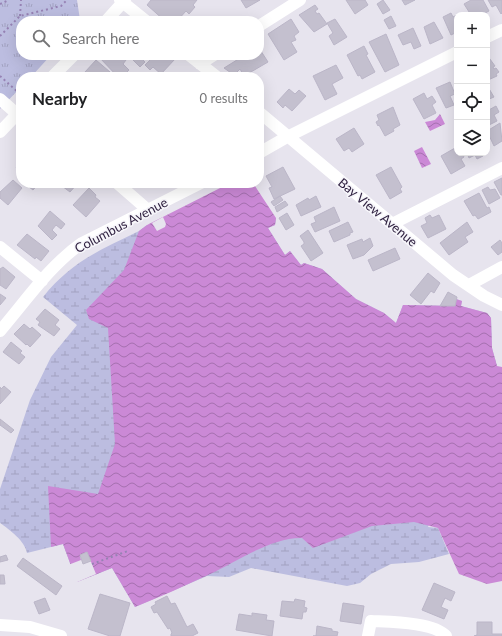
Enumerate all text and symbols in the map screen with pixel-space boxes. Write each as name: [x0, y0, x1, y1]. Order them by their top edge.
map controls: [454, 12, 490, 156]
button: +: [454, 12, 490, 48]
search box: [16, 16, 264, 60]
icon: search: [30, 27, 52, 49]
text: Search here: [62, 29, 139, 47]
button: −: [454, 48, 490, 84]
button: locate: [454, 84, 490, 120]
text: Nearby: [32, 88, 87, 109]
text: 0 results: [200, 90, 248, 106]
button: layers: [454, 120, 490, 156]
street label: Bay View Avenue: [335, 174, 421, 250]
street label: Columbus Avenue: [72, 194, 170, 256]

